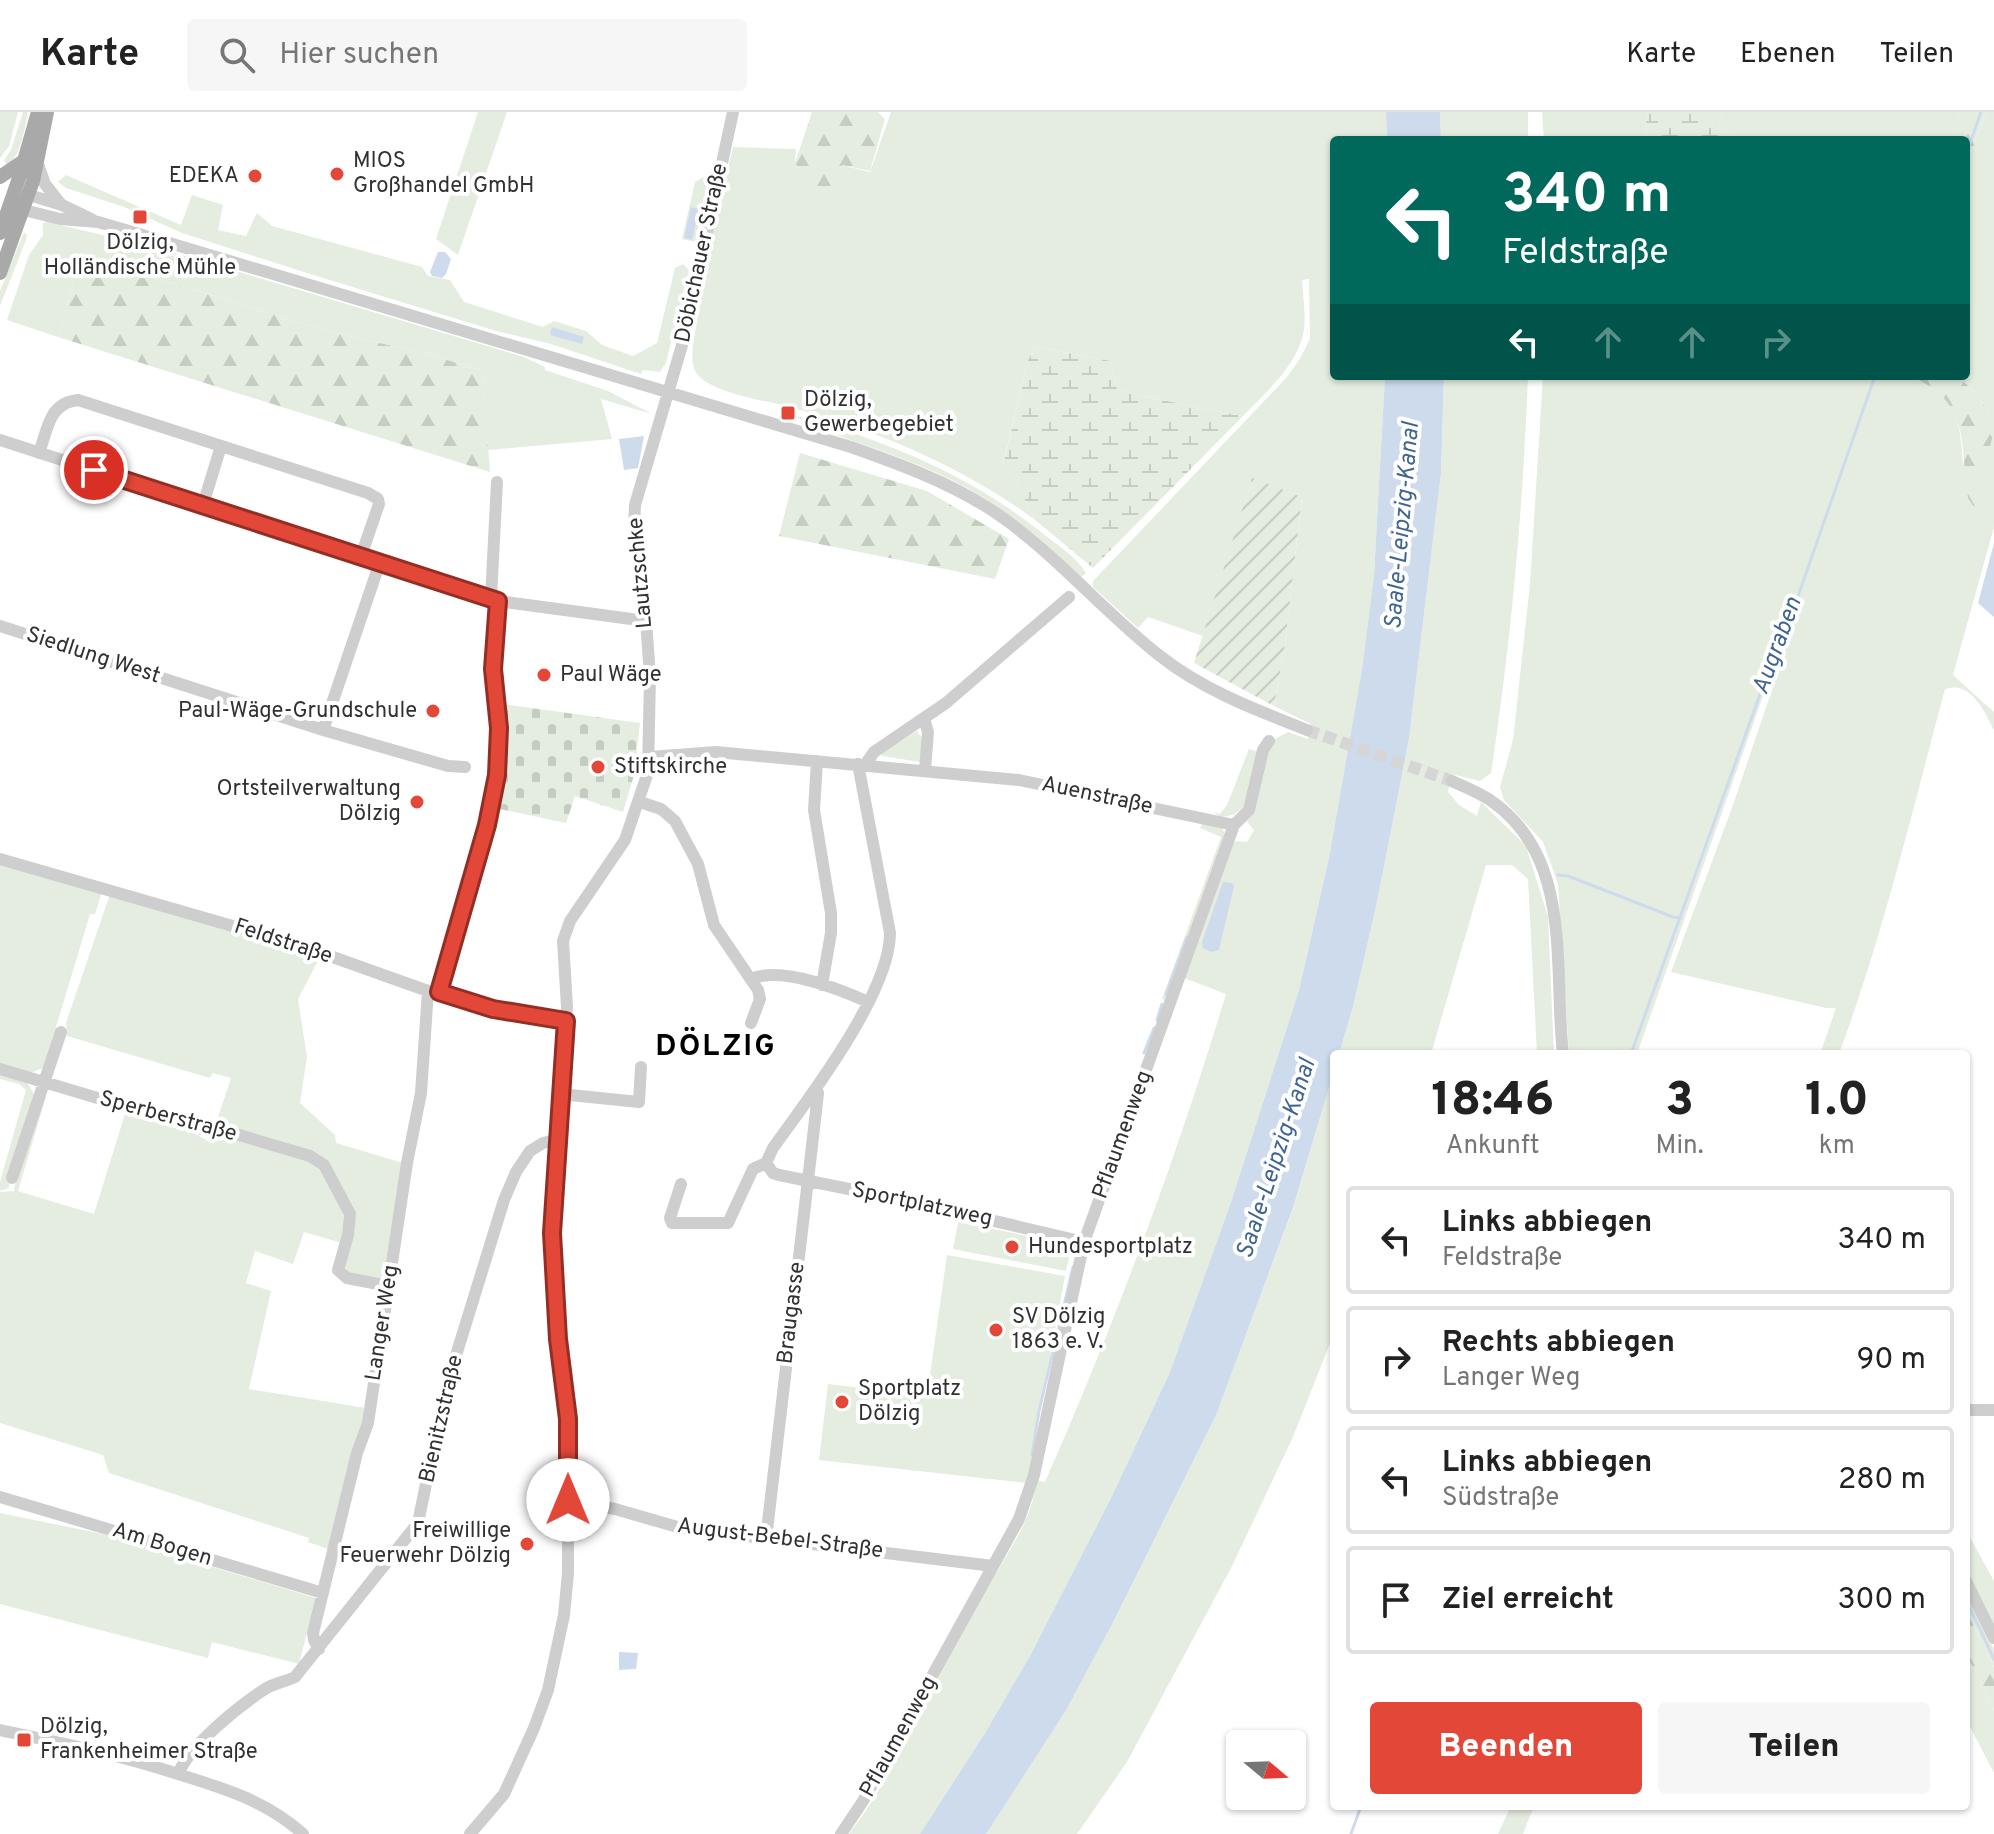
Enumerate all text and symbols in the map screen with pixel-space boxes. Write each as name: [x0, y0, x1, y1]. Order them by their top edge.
search box: [187, 19, 747, 91]
text: Karte: [40, 31, 139, 80]
icon: search: [215, 33, 259, 77]
text: Hier suchen: [279, 37, 439, 74]
text: Karte: [1626, 37, 1696, 73]
text: Ebenen: [1740, 37, 1836, 73]
text: Teilen: [1880, 37, 1954, 73]
place label: MIOS Großhandel GmbH: [353, 148, 535, 200]
street label: Döbichauer Straße: [670, 161, 734, 345]
text: 340 m: [1502, 162, 1671, 232]
place label: EDEKA: [169, 163, 239, 190]
marker: MIOS Großhandel GmbH: [328, 165, 346, 183]
marker: EDEKA: [246, 167, 264, 185]
icon: left: [1370, 168, 1474, 272]
marker: Dölzig, Holländische Mühle: [131, 208, 149, 226]
place label: Dölzig, Holländische Mühle: [44, 230, 236, 282]
text: Feldstraße: [1502, 231, 1669, 277]
icon: left: [1502, 320, 1546, 364]
icon: ahead: [1586, 320, 1630, 364]
icon: ahead: [1670, 320, 1714, 364]
icon: right: [1754, 320, 1798, 364]
place label: Dölzig, Gewerbegebiet: [804, 387, 954, 439]
marker: Dölzig, Gewerbegebiet: [779, 404, 797, 422]
water label: Saale-Leipzig-Kanal: [1379, 419, 1427, 631]
pin: [60, 436, 128, 504]
icon: arrive: [72, 448, 116, 492]
street label: Lautzschke: [623, 516, 659, 630]
water label: Augraben: [1747, 593, 1809, 699]
street label: Siedlung West: [22, 622, 164, 690]
place label: Paul Wäge: [560, 662, 662, 689]
marker: Paul Wäge: [535, 666, 553, 684]
place label: Paul-Wäge-Grundschule: [178, 698, 417, 725]
marker: Paul-Wäge-Grundschule: [424, 702, 442, 720]
place label: Stiftskirche: [614, 754, 727, 781]
marker: Stiftskirche: [589, 758, 607, 776]
street label: Auenstraße: [1039, 771, 1155, 821]
place label: Ortsteilverwaltung Dölzig: [216, 776, 401, 828]
marker: Ortsteilverwaltung Dölzig: [408, 793, 426, 811]
street label: Feldstraße: [230, 913, 336, 971]
district label: DÖLZIG: [655, 1026, 777, 1066]
water label: Saale-Leipzig-Kanal: [1231, 1054, 1324, 1262]
street label: Pflaumenweg: [1087, 1067, 1159, 1203]
text: 18:46: [1431, 1072, 1554, 1132]
text: 3: [1665, 1072, 1694, 1132]
text: 1.0: [1805, 1072, 1869, 1132]
street label: Sperberstraße: [97, 1086, 239, 1148]
text: Ankunft: [1446, 1130, 1540, 1163]
text: Min.: [1656, 1130, 1704, 1163]
text: km: [1819, 1130, 1855, 1163]
street label: Sportplatzweg: [849, 1177, 995, 1233]
text: Links abbiegen: [1442, 1205, 1652, 1242]
icon: left: [1374, 1218, 1418, 1262]
text: 340 m: [1838, 1222, 1926, 1259]
place label: Hundesportplatz: [1028, 1234, 1193, 1261]
marker: Hundesportplatz: [1003, 1238, 1021, 1256]
text: Feldstraße: [1442, 1242, 1562, 1275]
street label: Braugasse: [772, 1260, 812, 1366]
street label: Langer Weg: [361, 1263, 405, 1383]
place label: SV Dölzig 1863 e. V.: [1012, 1304, 1105, 1356]
marker: SV Dölzig 1863 e. V.: [987, 1321, 1005, 1339]
text: Rechts abbiegen: [1442, 1325, 1675, 1362]
icon: right: [1374, 1338, 1418, 1382]
text: 90 m: [1857, 1342, 1926, 1379]
street label: Bienitzstraße: [414, 1352, 470, 1486]
text: Langer Weg: [1442, 1362, 1580, 1395]
place label: Sportplatz Dölzig: [858, 1376, 961, 1428]
marker: Sportplatz Dölzig: [833, 1393, 851, 1411]
text: Links abbiegen: [1442, 1445, 1652, 1482]
position arrow: [526, 1458, 610, 1542]
icon: left: [1374, 1458, 1418, 1502]
text: 280 m: [1838, 1462, 1926, 1499]
text: Südstraße: [1442, 1482, 1559, 1515]
street label: August-Bebel-Straße: [676, 1513, 884, 1565]
street label: Am Bogen: [109, 1517, 215, 1573]
place label: Freiwillige Feuerwehr Dölzig: [340, 1518, 511, 1570]
marker: Freiwillige Feuerwehr Dölzig: [518, 1535, 536, 1553]
icon: arrive: [1374, 1578, 1418, 1622]
text: Ziel erreicht: [1442, 1582, 1614, 1619]
text: 300 m: [1837, 1582, 1926, 1619]
street label: Pflaumenweg: [855, 1672, 943, 1802]
button: Beenden: [1370, 1702, 1642, 1794]
button: Teilen: [1658, 1702, 1930, 1794]
place label: Dölzig, Frankenheimer Straße: [40, 1714, 258, 1766]
north arrow: [1226, 1730, 1306, 1810]
map controls: [1226, 1730, 1306, 1810]
marker: Dölzig, Frankenheimer Straße: [15, 1731, 33, 1749]

